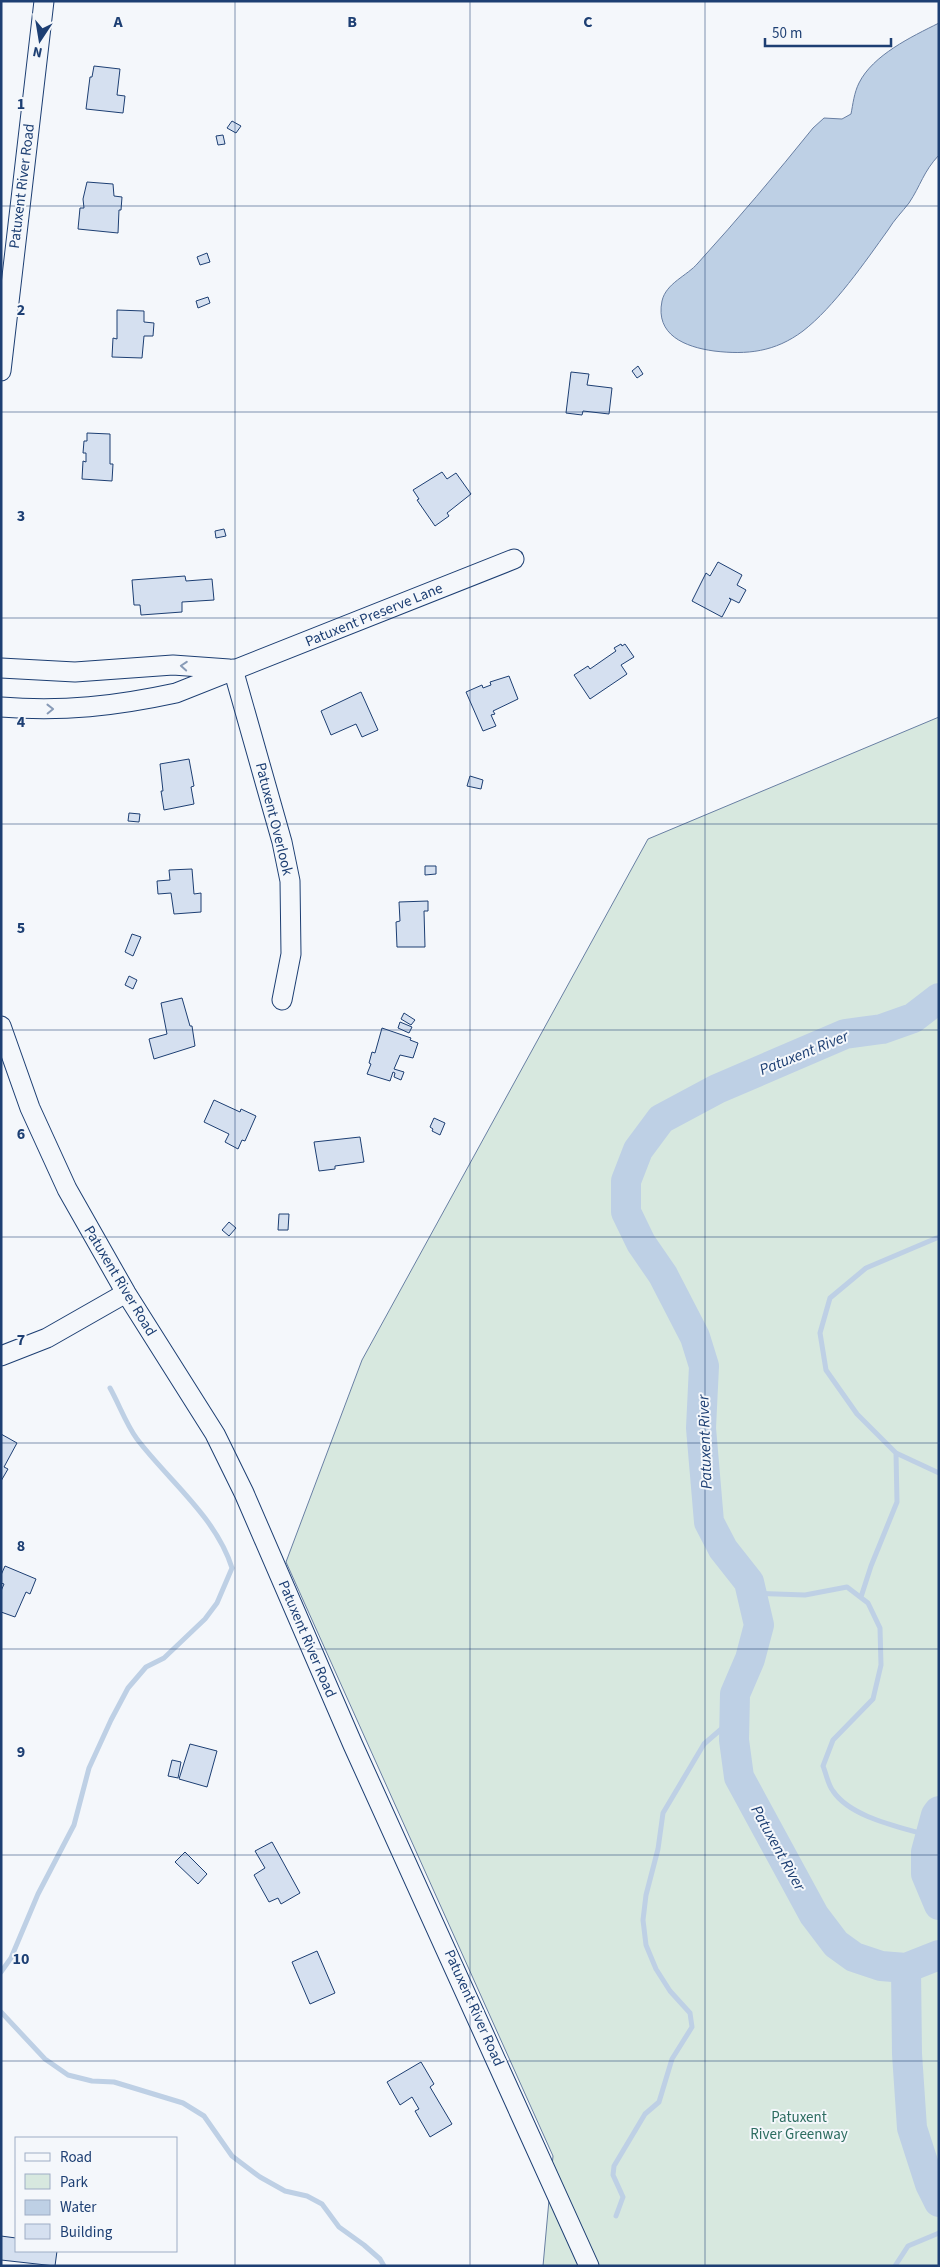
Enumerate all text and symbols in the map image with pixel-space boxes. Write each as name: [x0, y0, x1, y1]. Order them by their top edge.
text: A: [112, 11, 123, 33]
text: B: [347, 11, 357, 33]
text: C: [583, 11, 593, 33]
north arrow: [15, 15, 65, 65]
scale bar: [765, 15, 891, 47]
text: 50 m: [772, 23, 802, 44]
text: N: [31, 41, 44, 62]
text: 1: [17, 93, 25, 115]
street label: Patuxent River Road: [4, 122, 40, 250]
text: 2: [17, 299, 25, 321]
text: 3: [17, 505, 25, 527]
street label: Patuxent Preserve Lane: [302, 578, 446, 652]
one-way arrow: [180, 661, 188, 672]
one-way arrow: [46, 704, 54, 715]
text: 4: [17, 711, 26, 733]
street label: Patuxent Overlook: [250, 760, 298, 878]
text: 5: [17, 917, 25, 939]
water label: Patuxent River: [756, 1025, 853, 1081]
text: 6: [17, 1123, 25, 1145]
street label: Patuxent River Road: [79, 1222, 161, 1340]
text: 7: [17, 1329, 25, 1351]
water label: Patuxent River: [692, 1393, 718, 1490]
text: 8: [17, 1535, 25, 1557]
street label: Patuxent River Road: [273, 1577, 341, 1701]
text: 9: [17, 1741, 25, 1763]
water label: Patuxent River: [745, 1801, 811, 1896]
street label: Patuxent River Road: [439, 1946, 509, 2070]
text: 10: [13, 1948, 29, 1970]
park label: Patuxent River Greenway: [750, 2107, 848, 2145]
legend: [15, 2137, 178, 2252]
text: Road: [60, 2147, 92, 2168]
text: Park: [60, 2172, 89, 2193]
text: Water: [60, 2197, 97, 2218]
text: Building: [60, 2222, 113, 2243]

